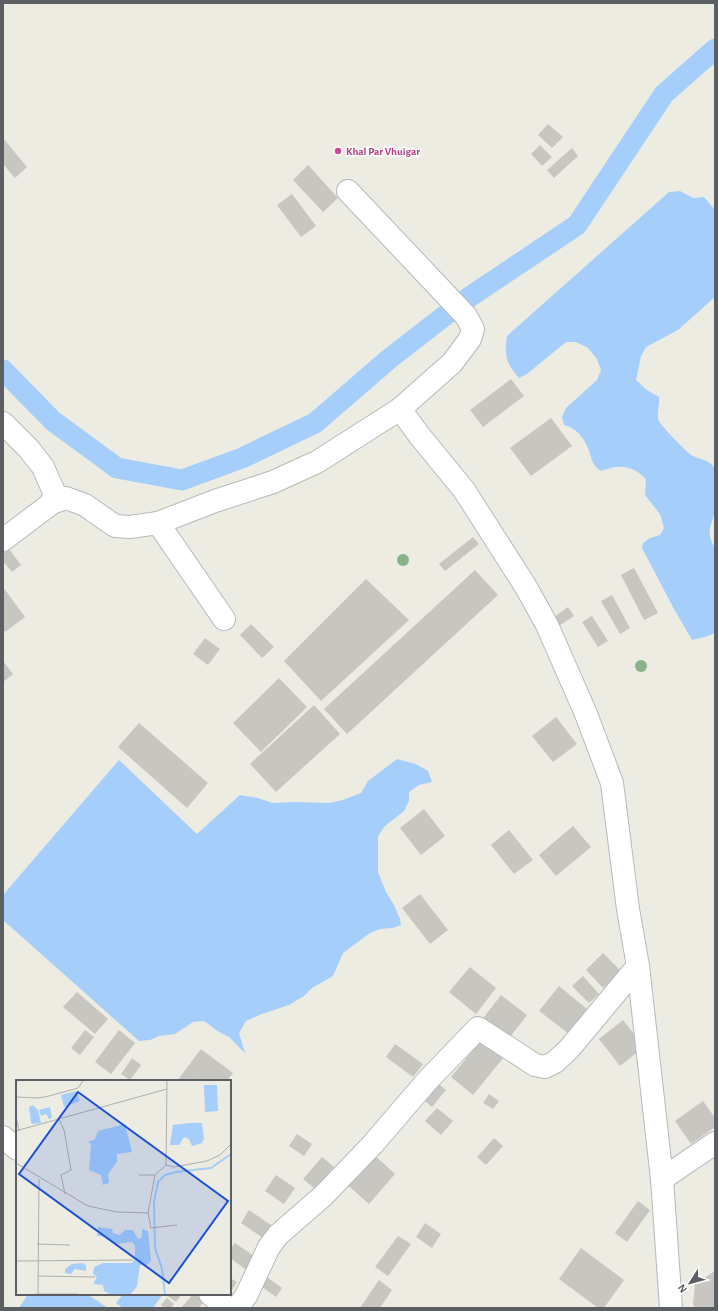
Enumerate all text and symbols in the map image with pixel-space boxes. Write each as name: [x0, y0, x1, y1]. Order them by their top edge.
marker: Khal Par Vhuigar: [333, 146, 343, 156]
place label: Khal Par Vhuigar: [346, 146, 420, 157]
inset map: [16, 1080, 231, 1295]
north arrow: [670, 1263, 710, 1303]
text: N: [676, 1282, 689, 1295]

